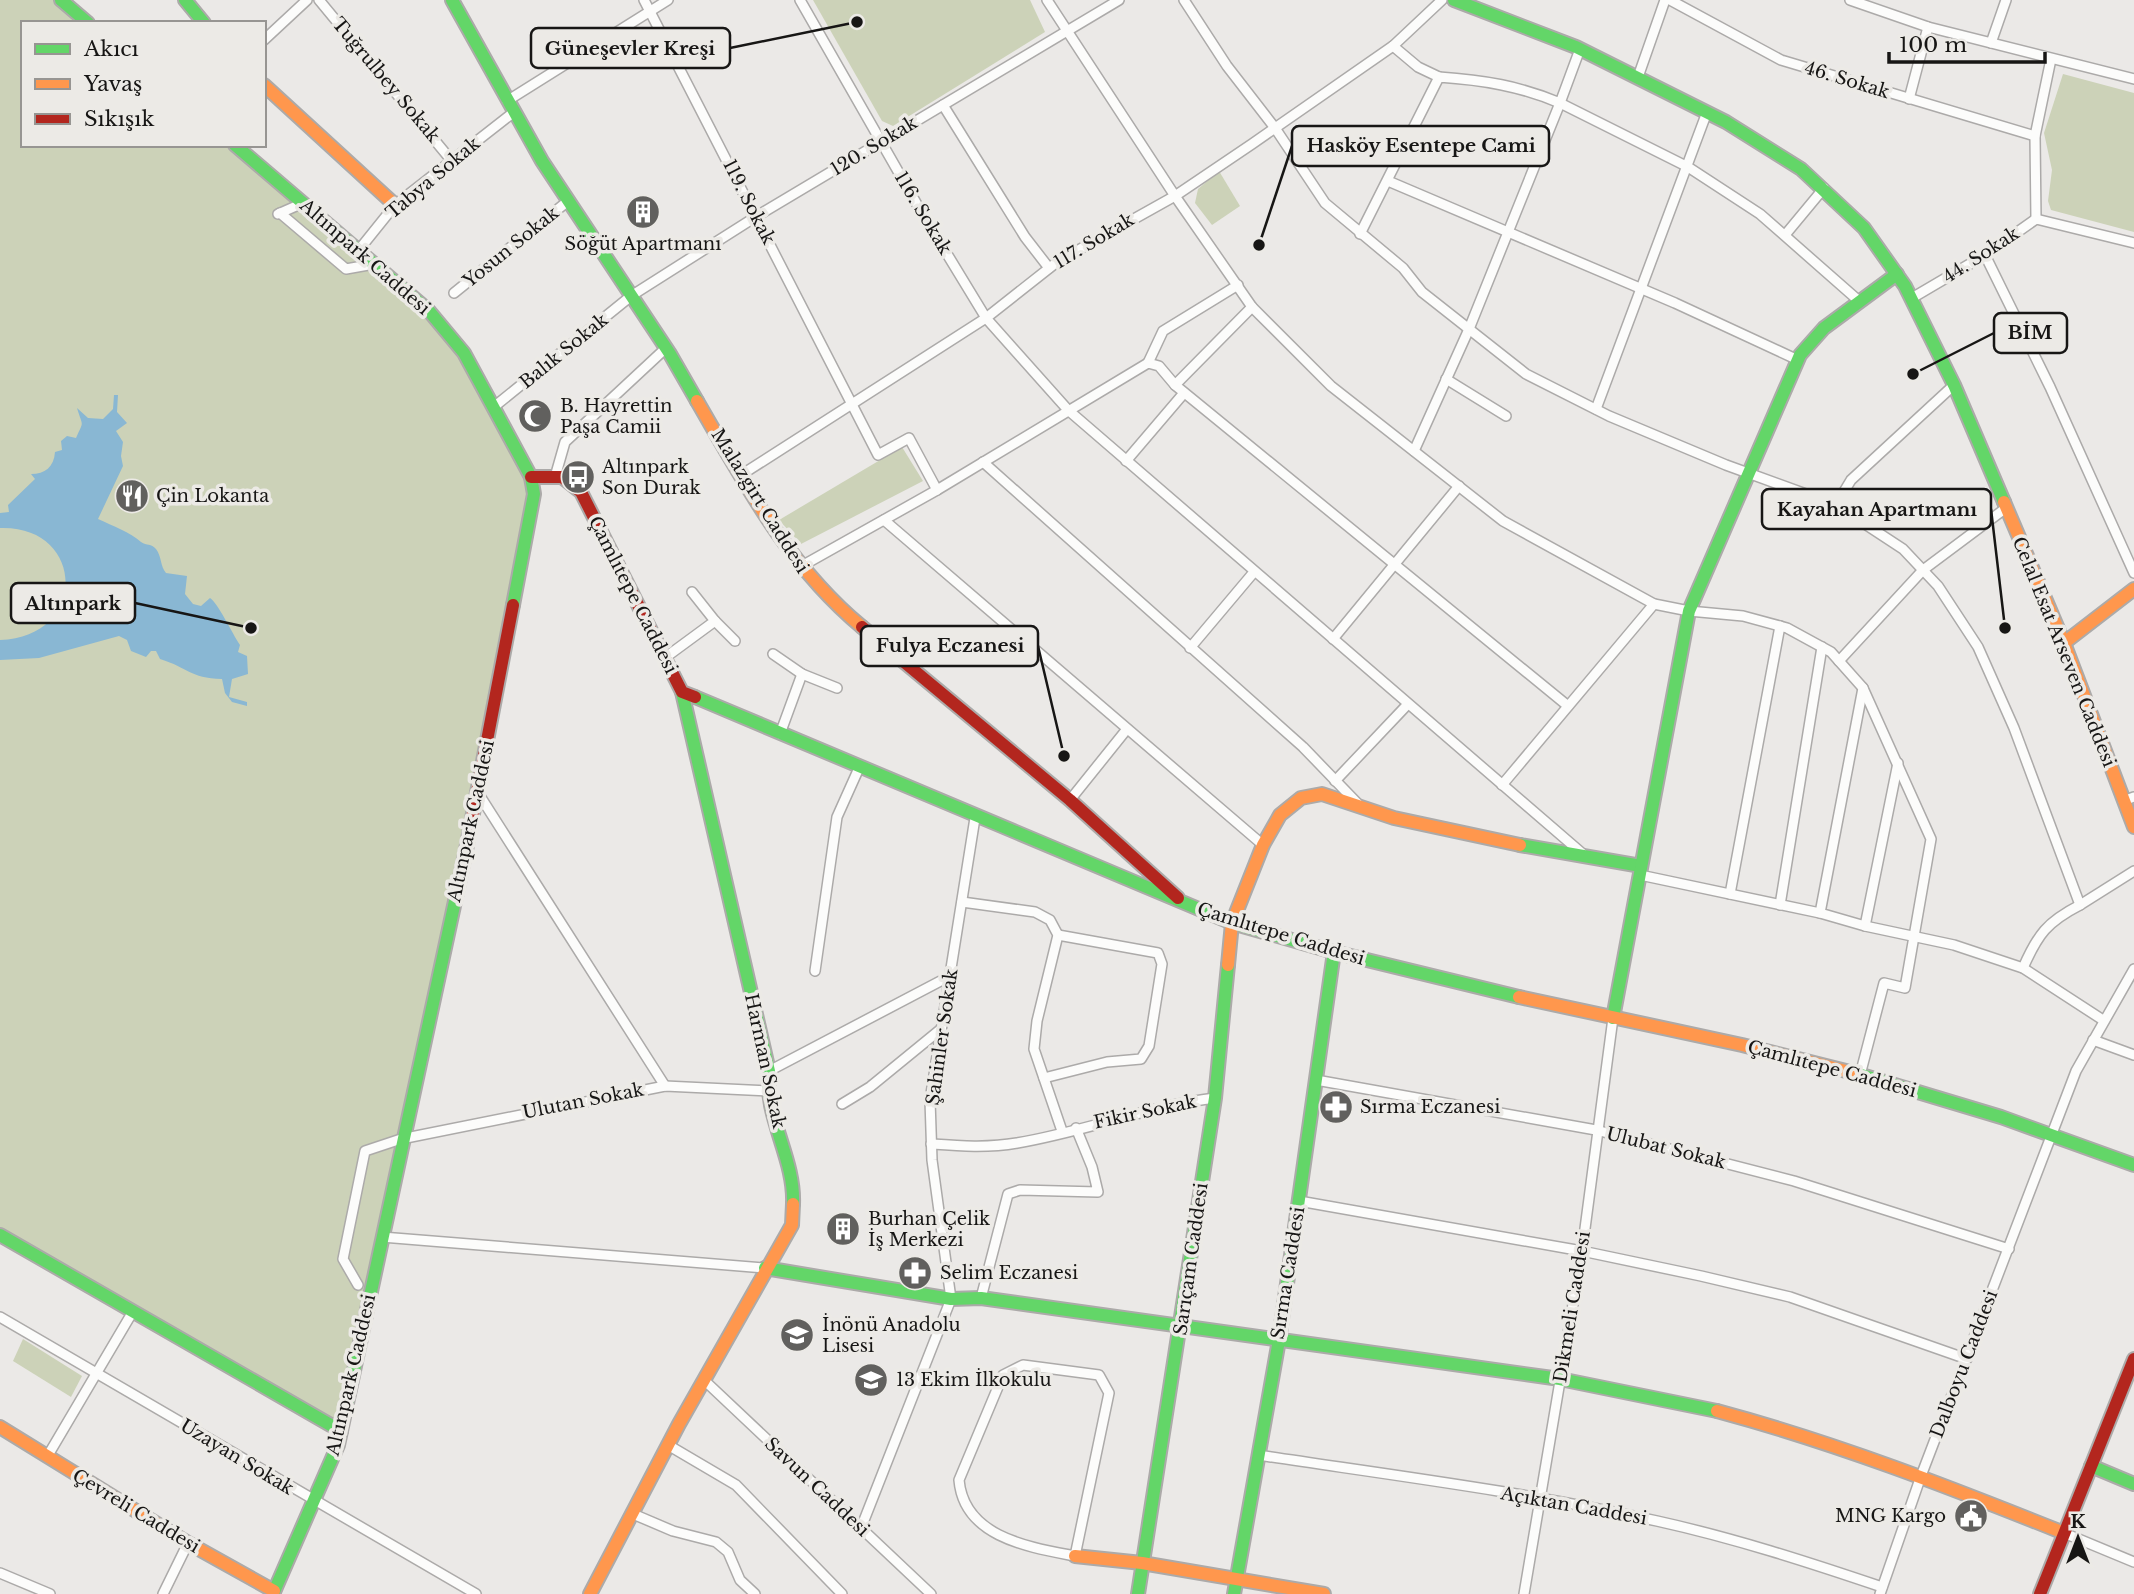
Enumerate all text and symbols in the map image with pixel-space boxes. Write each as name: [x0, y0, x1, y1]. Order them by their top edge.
street label: Tuğrulbey Sokak: [327, 13, 445, 147]
legend: [21, 21, 266, 147]
scale bar: [1889, 21, 2045, 65]
callout: Güneşevler Kreşi: [531, 28, 730, 68]
text: 100 m: [1899, 32, 1967, 58]
text: Akıcı: [83, 36, 139, 62]
text: Güneşevler Kreşi: [545, 37, 715, 60]
street label: 46. Sokak: [1802, 57, 1892, 103]
text: Yavaş: [83, 71, 142, 97]
text: Sıkışık: [84, 106, 154, 132]
street label: 120. Sokak: [827, 112, 921, 180]
callout: Hasköy Esentepe Cami: [1292, 126, 1549, 166]
street label: Tabya Sokak: [382, 132, 484, 224]
text: Hasköy Esentepe Cami: [1306, 134, 1536, 157]
street label: 119. Sokak: [718, 156, 780, 248]
street label: 116. Sokak: [890, 167, 956, 259]
building icon: Söğüt Apartmanı: [624, 193, 662, 231]
street label: Altınpark Caddesi: [295, 194, 435, 319]
street label: Yosun Sokak: [458, 202, 563, 293]
street label: 117. Sokak: [1050, 209, 1138, 273]
street label: 44. Sokak: [1939, 222, 2023, 288]
place label: Söğüt Apartmanı: [565, 233, 721, 255]
street label: Balık Sokak: [515, 309, 613, 393]
callout: BİM: [1994, 313, 2067, 353]
text: BİM: [2007, 321, 2053, 344]
place label: B. Hayrettin Paşa Camii: [560, 395, 672, 438]
mosque icon: B. Hayrettin Paşa Camii: [516, 397, 554, 435]
street label: Malazgirt Caddesi: [707, 425, 813, 577]
place label: Altınpark Son Durak: [601, 456, 701, 499]
bus stop icon: Altınpark Son Durak: [559, 458, 597, 496]
restaurant icon: Çin Lokanta: [113, 477, 151, 515]
place label: Çin Lokanta: [156, 485, 269, 507]
callout: Kayahan Apartmanı: [1762, 489, 1991, 529]
text: Kayahan Apartmanı: [1777, 498, 1977, 521]
street label: Çamlıtepe Caddesi: [584, 513, 682, 677]
street label: Celal Esat Arseven Caddesi: [2008, 534, 2120, 770]
callout: Altınpark: [11, 583, 135, 623]
text: Altınpark: [24, 592, 122, 615]
callout: Fulya Eczanesi: [861, 626, 1038, 666]
text: Fulya Eczanesi: [876, 634, 1024, 657]
street label: Altınpark Caddesi: [443, 738, 499, 905]
street label: Çamlıtepe Caddesi: [1195, 898, 1367, 970]
street label: Şahinler Sokak: [922, 967, 962, 1107]
street label: Harman Sokak: [740, 991, 790, 1131]
street label: Çamlıtepe Caddesi: [1745, 1036, 1919, 1102]
street label: Ulutan Sokak: [520, 1078, 646, 1124]
pharmacy icon: Sırma Eczanesi: [1317, 1088, 1355, 1126]
street label: Fikir Sokak: [1092, 1090, 1198, 1134]
place label: Sırma Eczanesi: [1360, 1096, 1500, 1118]
street label: Ulubat Sokak: [1604, 1122, 1728, 1174]
street label: Sarıçam Caddesi: [1169, 1181, 1213, 1337]
street label: Sırma Caddesi: [1267, 1205, 1309, 1341]
place label: Burhan Çelik İş Merkezi: [868, 1208, 990, 1251]
building icon: Burhan Çelik İş Merkezi: [824, 1210, 862, 1248]
street label: Dikmeli Caddesi: [1549, 1230, 1595, 1384]
pharmacy icon: Selim Eczanesi: [896, 1254, 934, 1292]
place label: Selim Eczanesi: [940, 1262, 1078, 1284]
street label: Dalboyu Caddesi: [1926, 1287, 2002, 1441]
street label: Altınpark Caddesi: [321, 1292, 380, 1459]
place label: İnönü Anadolu Lisesi: [822, 1313, 961, 1357]
school or university icon: İnönü Anadolu Lisesi: [778, 1316, 816, 1354]
school or university icon: 13 Ekim İlkokulu: [852, 1361, 890, 1399]
place label: 13 Ekim İlkokulu: [896, 1368, 1052, 1391]
street label: Uzayan Sokak: [176, 1414, 298, 1500]
street label: Savun Caddesi: [760, 1433, 874, 1541]
street label: Çevreli Caddesi: [68, 1464, 204, 1558]
street label: Açıktan Caddesi: [1498, 1482, 1649, 1530]
public building icon: MNG Kargo: [1952, 1497, 1990, 1535]
north arrow: [2043, 1503, 2113, 1573]
place label: MNG Kargo: [1835, 1505, 1946, 1527]
text: K: [2070, 1510, 2087, 1533]

